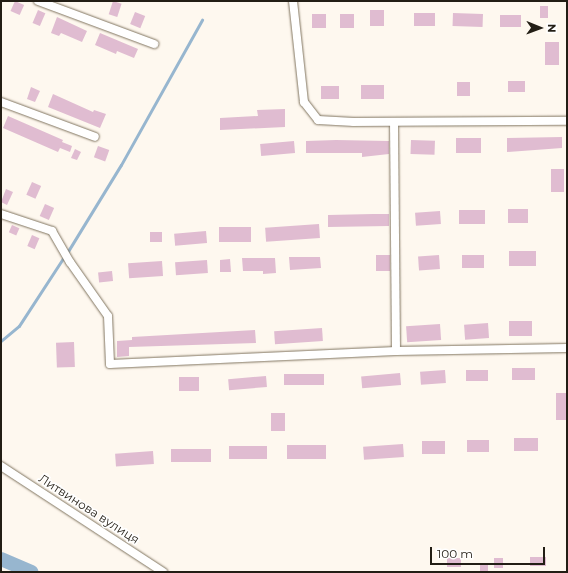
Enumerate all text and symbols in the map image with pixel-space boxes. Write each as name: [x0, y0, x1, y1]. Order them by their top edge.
north arrow: [520, 8, 560, 48]
text: N: [545, 24, 559, 33]
street label: Литвинова вулиця: [36, 471, 142, 547]
scale bar: [432, 539, 547, 565]
text: 100 m: [437, 546, 473, 561]

